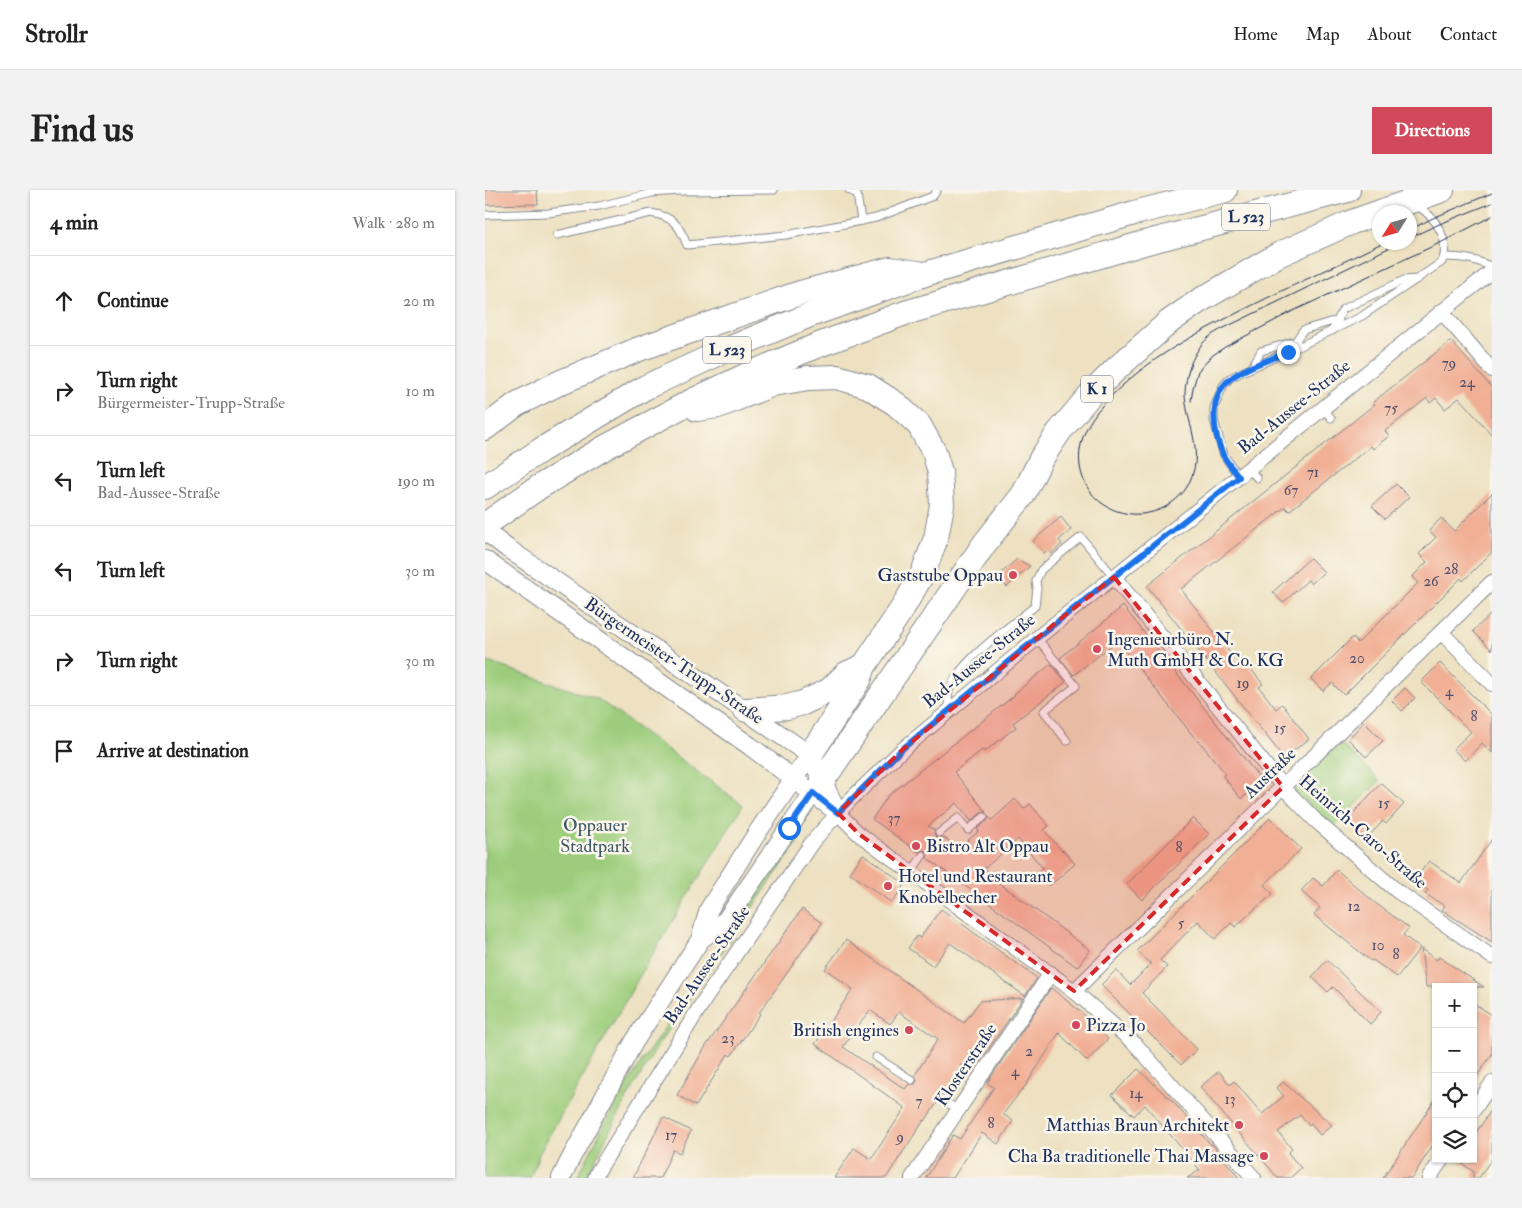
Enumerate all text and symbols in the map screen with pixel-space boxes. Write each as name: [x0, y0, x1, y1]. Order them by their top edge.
text: Strollr: [25, 19, 88, 50]
text: Home: [1233, 23, 1278, 46]
text: Map: [1306, 23, 1340, 46]
text: About: [1368, 23, 1412, 46]
text: Contact: [1440, 23, 1497, 46]
button: Directions: [1372, 107, 1492, 154]
text: Find us: [30, 108, 134, 152]
road number: L 523: [1222, 204, 1270, 231]
north arrow: [1372, 205, 1417, 250]
text: 4 min: [50, 209, 98, 236]
text: Walk · 280 m: [352, 213, 435, 233]
icon: ahead: [50, 287, 78, 315]
text: Continue: [97, 289, 168, 313]
text: 20 m: [403, 291, 435, 311]
road number: L 523: [703, 336, 751, 364]
route end: [1277, 341, 1300, 364]
street label: Bad-Aussee-Straße: [1233, 354, 1355, 460]
house number: 79: [1442, 354, 1456, 373]
text: Turn right: [97, 369, 177, 393]
house number: 24: [1459, 373, 1476, 392]
road number: K 1: [1081, 375, 1113, 402]
icon: right: [50, 377, 78, 405]
text: 10 m: [405, 381, 435, 401]
text: Bürgermeister-Trupp-Straße: [97, 393, 285, 413]
house number: 75: [1384, 399, 1398, 418]
text: Turn left: [97, 459, 165, 483]
house number: 71: [1307, 463, 1319, 482]
icon: left: [50, 467, 78, 495]
text: 190 m: [397, 471, 435, 491]
house number: 67: [1284, 481, 1298, 500]
text: Bad-Aussee-Straße: [97, 483, 220, 503]
icon: left: [50, 557, 78, 585]
text: Turn left: [97, 559, 165, 583]
house number: 28: [1444, 560, 1458, 579]
text: 30 m: [405, 561, 435, 581]
place label: Gaststube Oppau: [878, 564, 1003, 587]
marker: Gaststube Oppau: [1007, 569, 1019, 581]
house number: 26: [1423, 572, 1440, 591]
street label: Bürgermeister-Trupp-Straße: [580, 592, 768, 730]
street label: Bad-Aussee-Straße: [918, 608, 1040, 714]
place label: Ingenieurbüro N. Muth GmbH & Co. KG: [1107, 628, 1284, 672]
marker: Ingenieurbüro N. Muth GmbH & Co. KG: [1091, 643, 1103, 655]
icon: right: [50, 647, 78, 675]
text: Turn right: [97, 649, 177, 673]
house number: 20: [1349, 649, 1365, 668]
text: 30 m: [405, 651, 435, 671]
house number: 19: [1237, 674, 1249, 693]
house number: 4: [1445, 682, 1454, 701]
house number: 8: [1470, 707, 1478, 726]
house number: 15: [1274, 719, 1286, 738]
icon: arrive: [50, 737, 78, 765]
text: Arrive at destination: [97, 739, 249, 763]
street label: Austraße: [1238, 742, 1301, 804]
street label: Heinrich-Caro-Straße: [1294, 770, 1432, 894]
house number: 15: [1378, 794, 1390, 813]
house number: 37: [888, 809, 900, 828]
park label: Oppauer Stadtpark: [560, 814, 630, 858]
route start: [778, 817, 801, 840]
place label: Bistro Alt Oppau: [926, 835, 1049, 858]
house number: 8: [1175, 838, 1183, 857]
marker: Bistro Alt Oppau: [910, 840, 922, 852]
place label: Hotel und Restaurant Knobelbecher: [898, 865, 1052, 909]
marker: Hotel und Restaurant Knobelbecher: [882, 880, 894, 892]
house number: 12: [1348, 897, 1361, 916]
street label: Bad-Aussee-Straße: [659, 901, 756, 1029]
house number: 5: [1178, 914, 1185, 933]
house number: 10: [1372, 936, 1384, 955]
house number: 8: [1392, 945, 1400, 964]
map controls: [1432, 983, 1477, 1163]
button: +: [1432, 983, 1477, 1028]
place label: Pizza Jo: [1086, 1014, 1146, 1037]
place label: British engines: [793, 1019, 899, 1042]
street label: Klosterstraße: [930, 1019, 1002, 1111]
marker: Pizza Jo: [1070, 1019, 1082, 1031]
marker: British engines: [903, 1024, 915, 1036]
button: −: [1432, 1028, 1477, 1073]
house number: 23: [721, 1029, 735, 1048]
house number: 2: [1025, 1042, 1033, 1061]
house number: 4: [1011, 1062, 1020, 1081]
button: locate: [1432, 1073, 1477, 1118]
house number: 14: [1129, 1084, 1144, 1103]
house number: 13: [1224, 1090, 1236, 1109]
house number: 7: [916, 1092, 923, 1111]
house number: 8: [987, 1114, 995, 1133]
place label: Matthias Braun Architekt: [1046, 1114, 1229, 1137]
button: layers: [1432, 1118, 1477, 1163]
marker: Matthias Braun Architekt: [1233, 1119, 1245, 1131]
house number: 17: [665, 1126, 677, 1145]
house number: 9: [895, 1128, 904, 1147]
place label: Cha Ba traditionelle Thai Massage: [1008, 1145, 1254, 1168]
marker: Cha Ba traditionelle Thai Massage: [1258, 1150, 1270, 1162]

